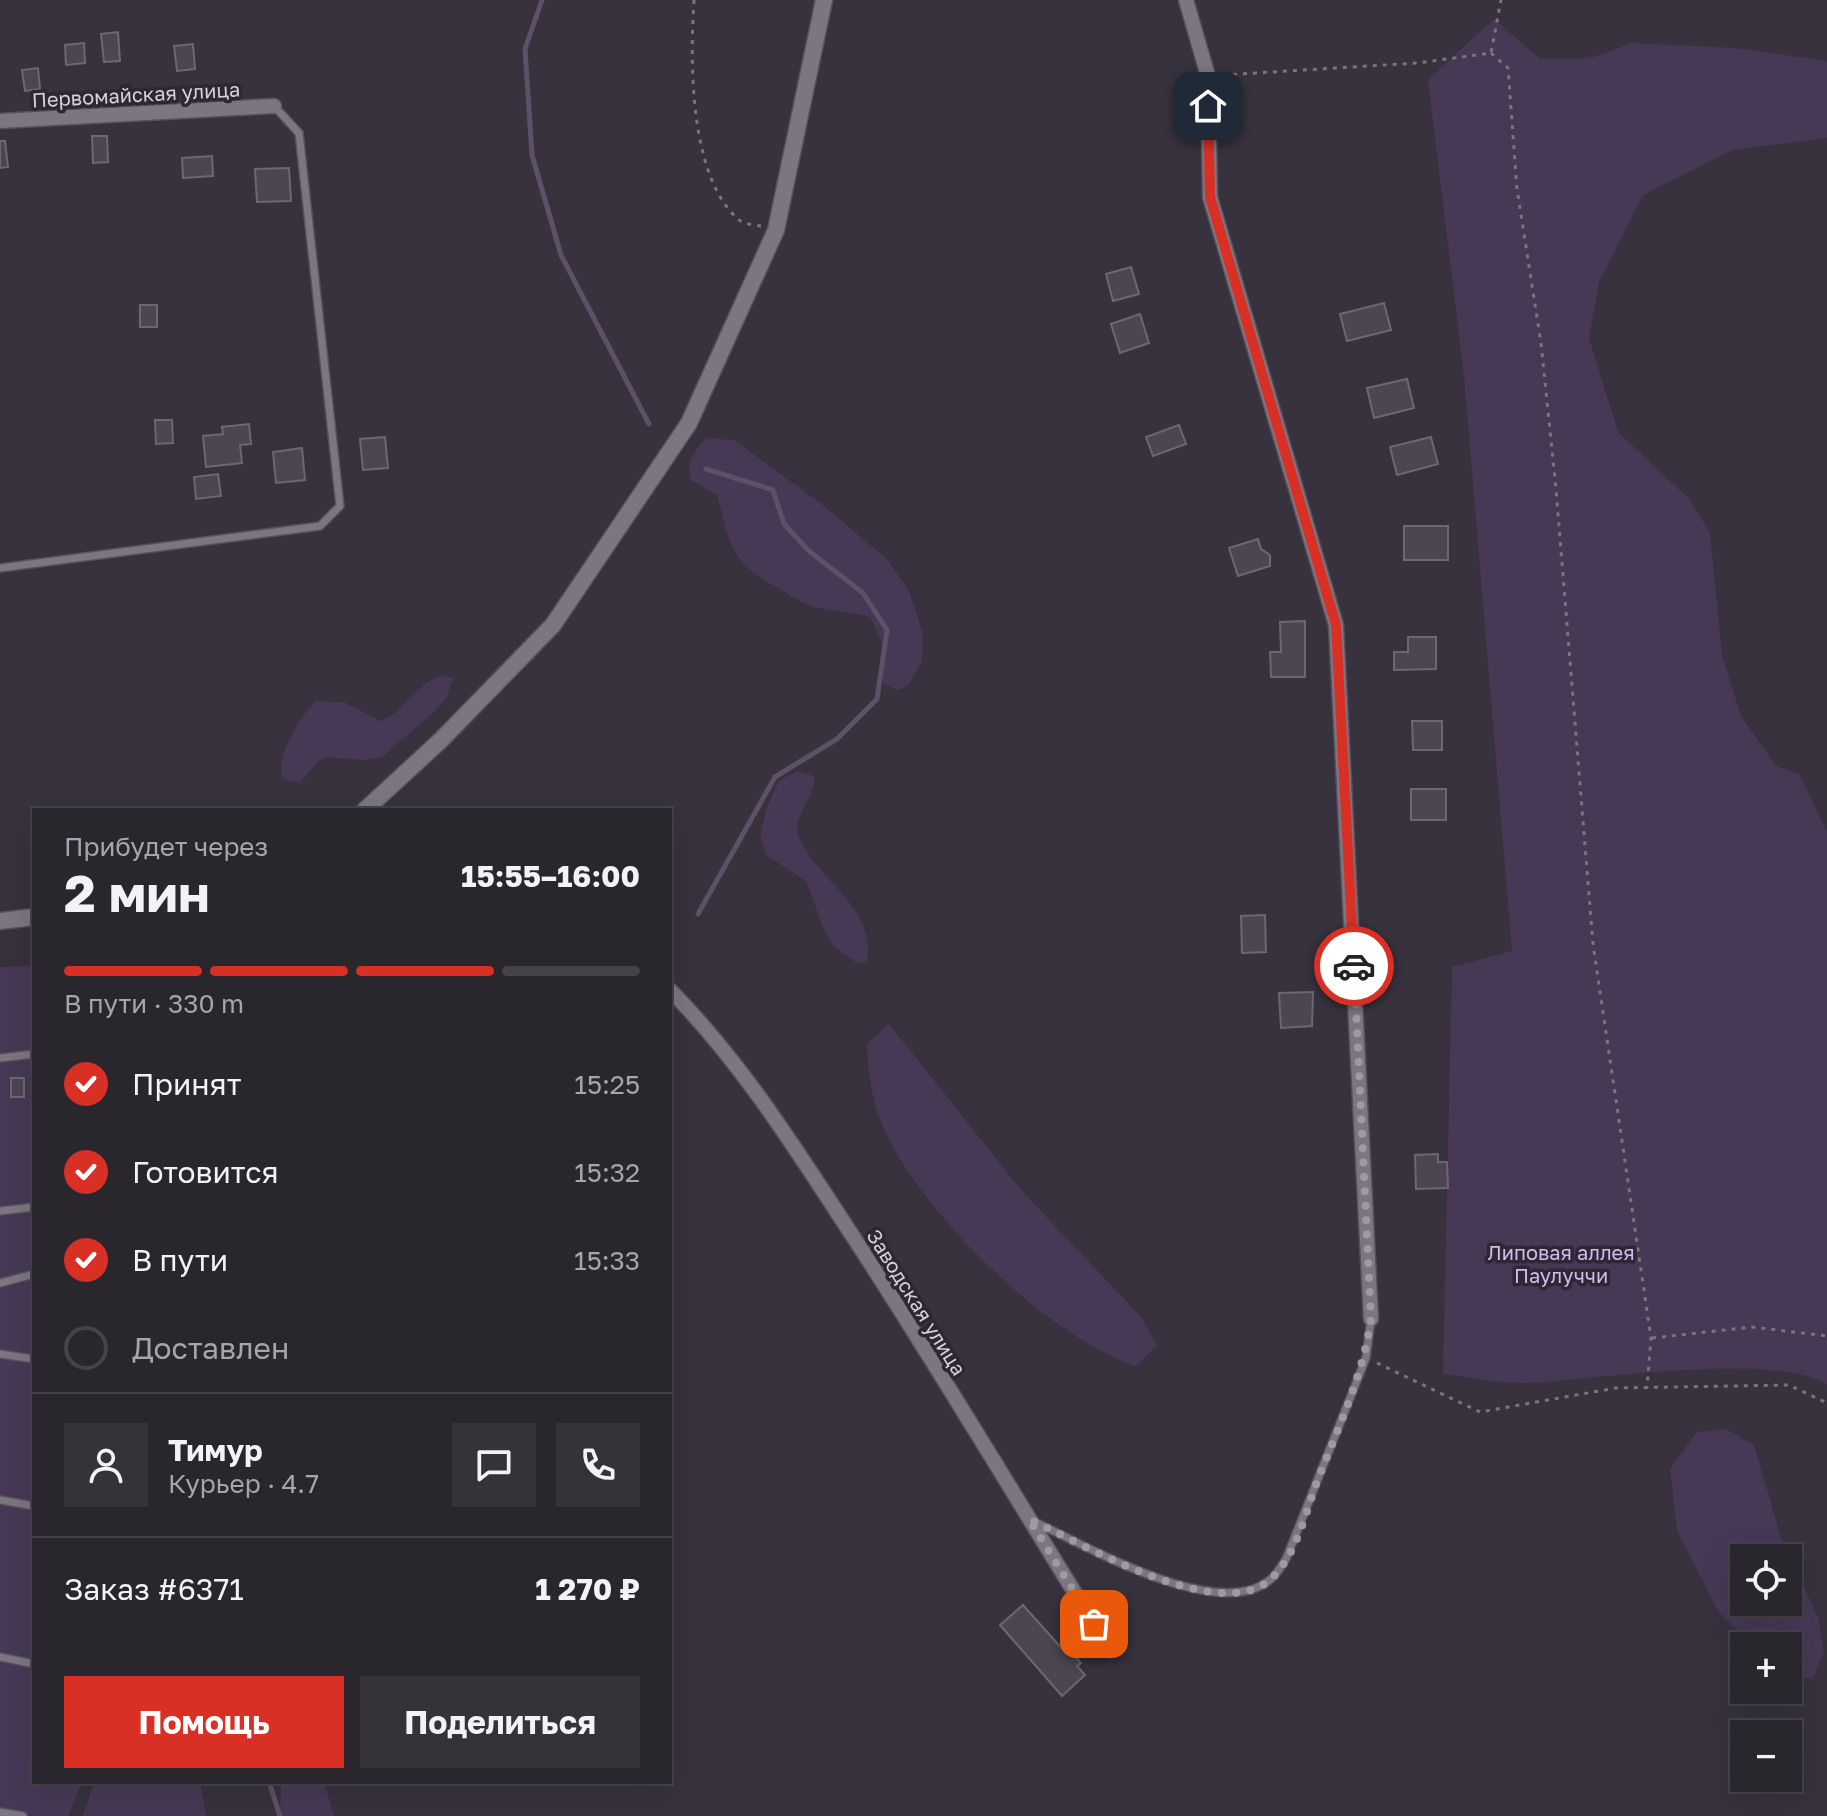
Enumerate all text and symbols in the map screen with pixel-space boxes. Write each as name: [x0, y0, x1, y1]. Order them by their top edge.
pin: [1174, 72, 1242, 140]
street label: Первомайская улица: [31, 77, 241, 111]
icon: home: [1186, 84, 1230, 128]
text: Прибудет через: [64, 831, 268, 862]
text: 15:55–16:00: [461, 858, 640, 894]
text: 2 мин: [64, 861, 210, 923]
courier: [1314, 926, 1394, 1006]
icon: car: [1332, 944, 1376, 988]
text: В пути · 330 m: [64, 988, 244, 1019]
icon: check: [64, 1062, 108, 1106]
text: Принят: [132, 1066, 241, 1102]
text: 15:25: [574, 1069, 640, 1100]
icon: check: [64, 1150, 108, 1194]
text: Готовится: [132, 1154, 279, 1190]
text: 15:32: [574, 1157, 640, 1188]
street label: Заводская улица: [862, 1224, 972, 1380]
icon: check: [64, 1238, 108, 1282]
park label: Липовая аллея Паулуччи: [1487, 1240, 1635, 1287]
text: В пути: [132, 1242, 228, 1278]
text: 15:33: [574, 1245, 640, 1276]
text: Доставлен: [132, 1330, 289, 1366]
button: person: [64, 1423, 148, 1507]
button: chat: [452, 1423, 536, 1507]
button: phone: [556, 1423, 640, 1507]
text: Тимур: [168, 1432, 263, 1468]
text: Курьер · 4.7: [168, 1468, 319, 1499]
map controls: [1730, 1544, 1802, 1792]
button: locate: [1730, 1544, 1802, 1616]
text: Заказ #6371: [64, 1571, 244, 1607]
text: 1 270 ₽: [535, 1571, 640, 1607]
pin: [1060, 1590, 1128, 1658]
icon: bag: [1072, 1602, 1116, 1646]
button: +: [1730, 1632, 1802, 1704]
button: Помощь: [64, 1676, 344, 1768]
button: Поделиться: [360, 1676, 640, 1768]
button: −: [1730, 1720, 1802, 1792]

